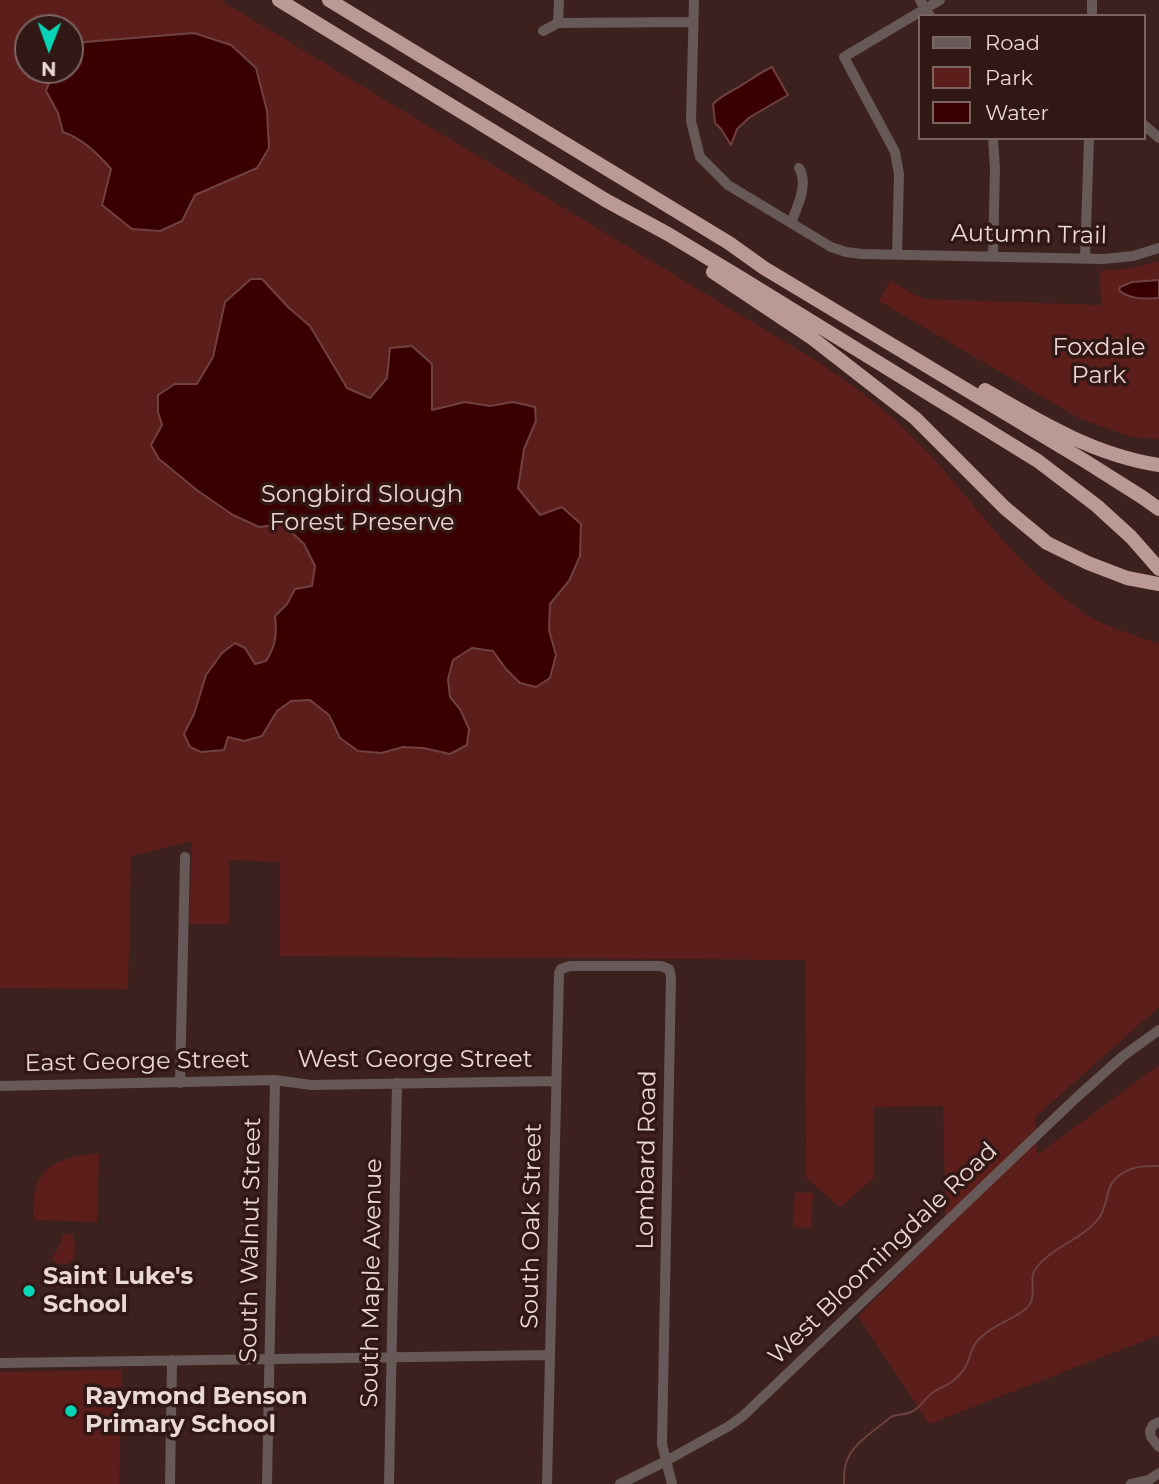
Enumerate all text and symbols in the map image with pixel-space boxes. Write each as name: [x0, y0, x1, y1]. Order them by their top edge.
north arrow: [14, 14, 84, 84]
legend: [918, 14, 1145, 140]
text: Road: [985, 30, 1040, 55]
text: N: [41, 57, 57, 80]
text: Park: [985, 65, 1033, 90]
text: Water: [985, 100, 1049, 125]
street label: Autumn Trail: [951, 219, 1107, 251]
park label: Foxdale Park: [1052, 334, 1146, 390]
park label: Songbird Slough Forest Preserve: [261, 481, 463, 537]
street label: East George Street: [24, 1046, 250, 1078]
street label: West George Street: [298, 1046, 532, 1074]
street label: Lombard Road: [631, 1070, 663, 1250]
street label: South Walnut Street: [234, 1117, 268, 1363]
street label: South Oak Street: [516, 1123, 548, 1329]
street label: West Bloomingdale Road: [762, 1137, 1004, 1371]
street label: South Maple Avenue: [355, 1158, 389, 1408]
place label: Saint Luke's School: [43, 1263, 193, 1319]
marker: Saint Luke's School: [21, 1283, 37, 1299]
place label: Raymond Benson Primary School: [85, 1383, 308, 1439]
marker: Raymond Benson Primary School: [63, 1403, 79, 1419]

